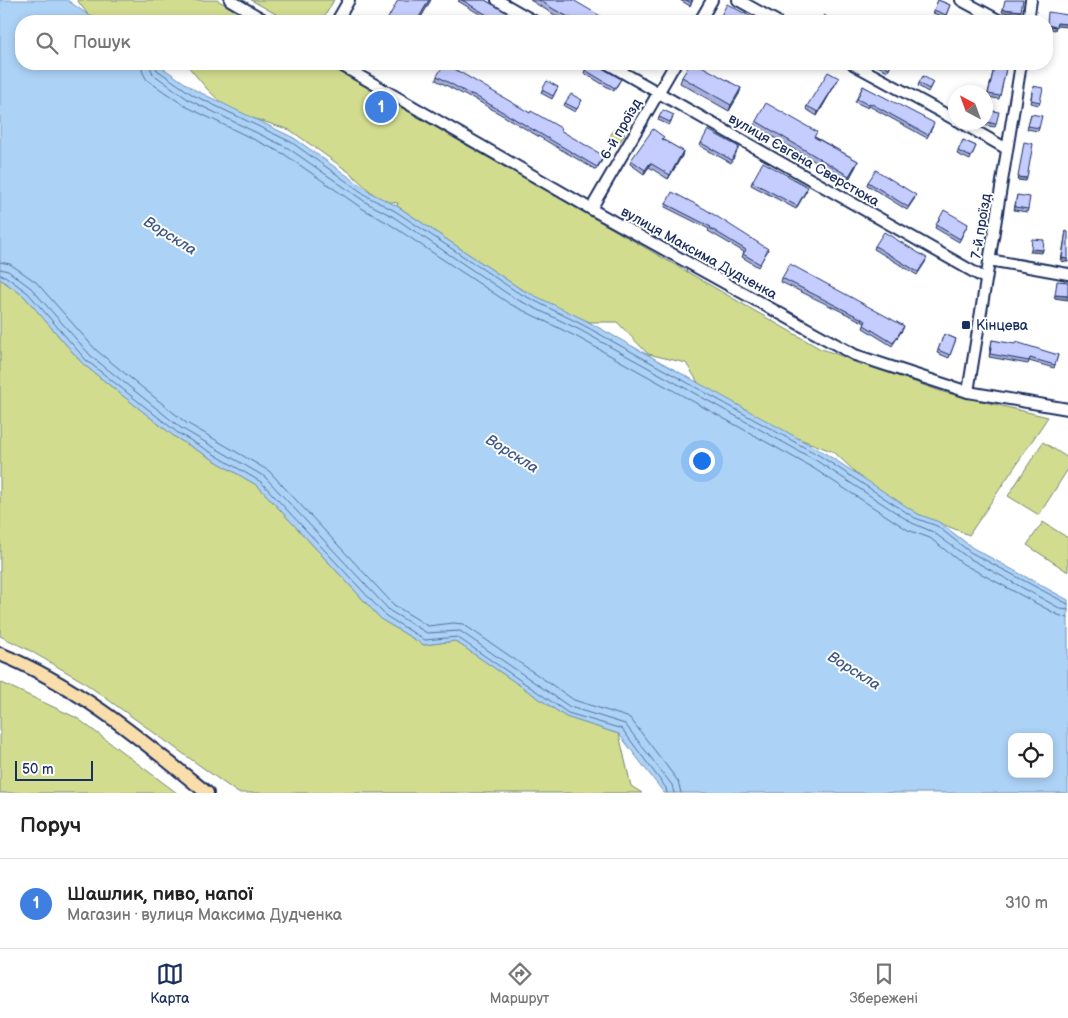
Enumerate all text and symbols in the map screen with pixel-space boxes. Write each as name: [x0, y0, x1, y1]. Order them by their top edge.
search box: [15, 15, 1053, 70]
icon: search: [33, 29, 61, 57]
text: Пошук: [73, 31, 131, 54]
north arrow: [948, 85, 993, 130]
pin: 1: [365, 88, 397, 126]
street label: 6-й проїзд: [597, 95, 645, 162]
street label: вулиця Євгена Сверстюка: [726, 110, 883, 211]
street label: 7-й проїзд: [967, 192, 995, 260]
street label: вулиця Максима Дудченка: [618, 203, 781, 303]
water label: Ворскла: [140, 212, 200, 260]
place label: Кінцева: [976, 317, 1029, 334]
marker: Кінцева: [960, 319, 972, 331]
water label: Ворскла: [482, 430, 542, 478]
your location: [689, 448, 715, 474]
water label: Ворскла: [824, 647, 884, 695]
map controls: [1008, 733, 1053, 778]
button: locate: [1008, 733, 1053, 778]
scale bar: [15, 758, 92, 781]
text: 50 m: [22, 761, 54, 778]
text: Поруч: [20, 813, 81, 838]
text: Шашлик, пиво, напої: [67, 883, 253, 906]
text: 1: [33, 894, 39, 913]
text: 310 m: [1005, 894, 1048, 913]
text: Магазин · вулиця Максима Дудченка: [67, 906, 342, 925]
tab: Карта: [150, 960, 190, 1007]
tab: Маршрут: [490, 960, 549, 1007]
tab: Збережені: [850, 960, 918, 1007]

